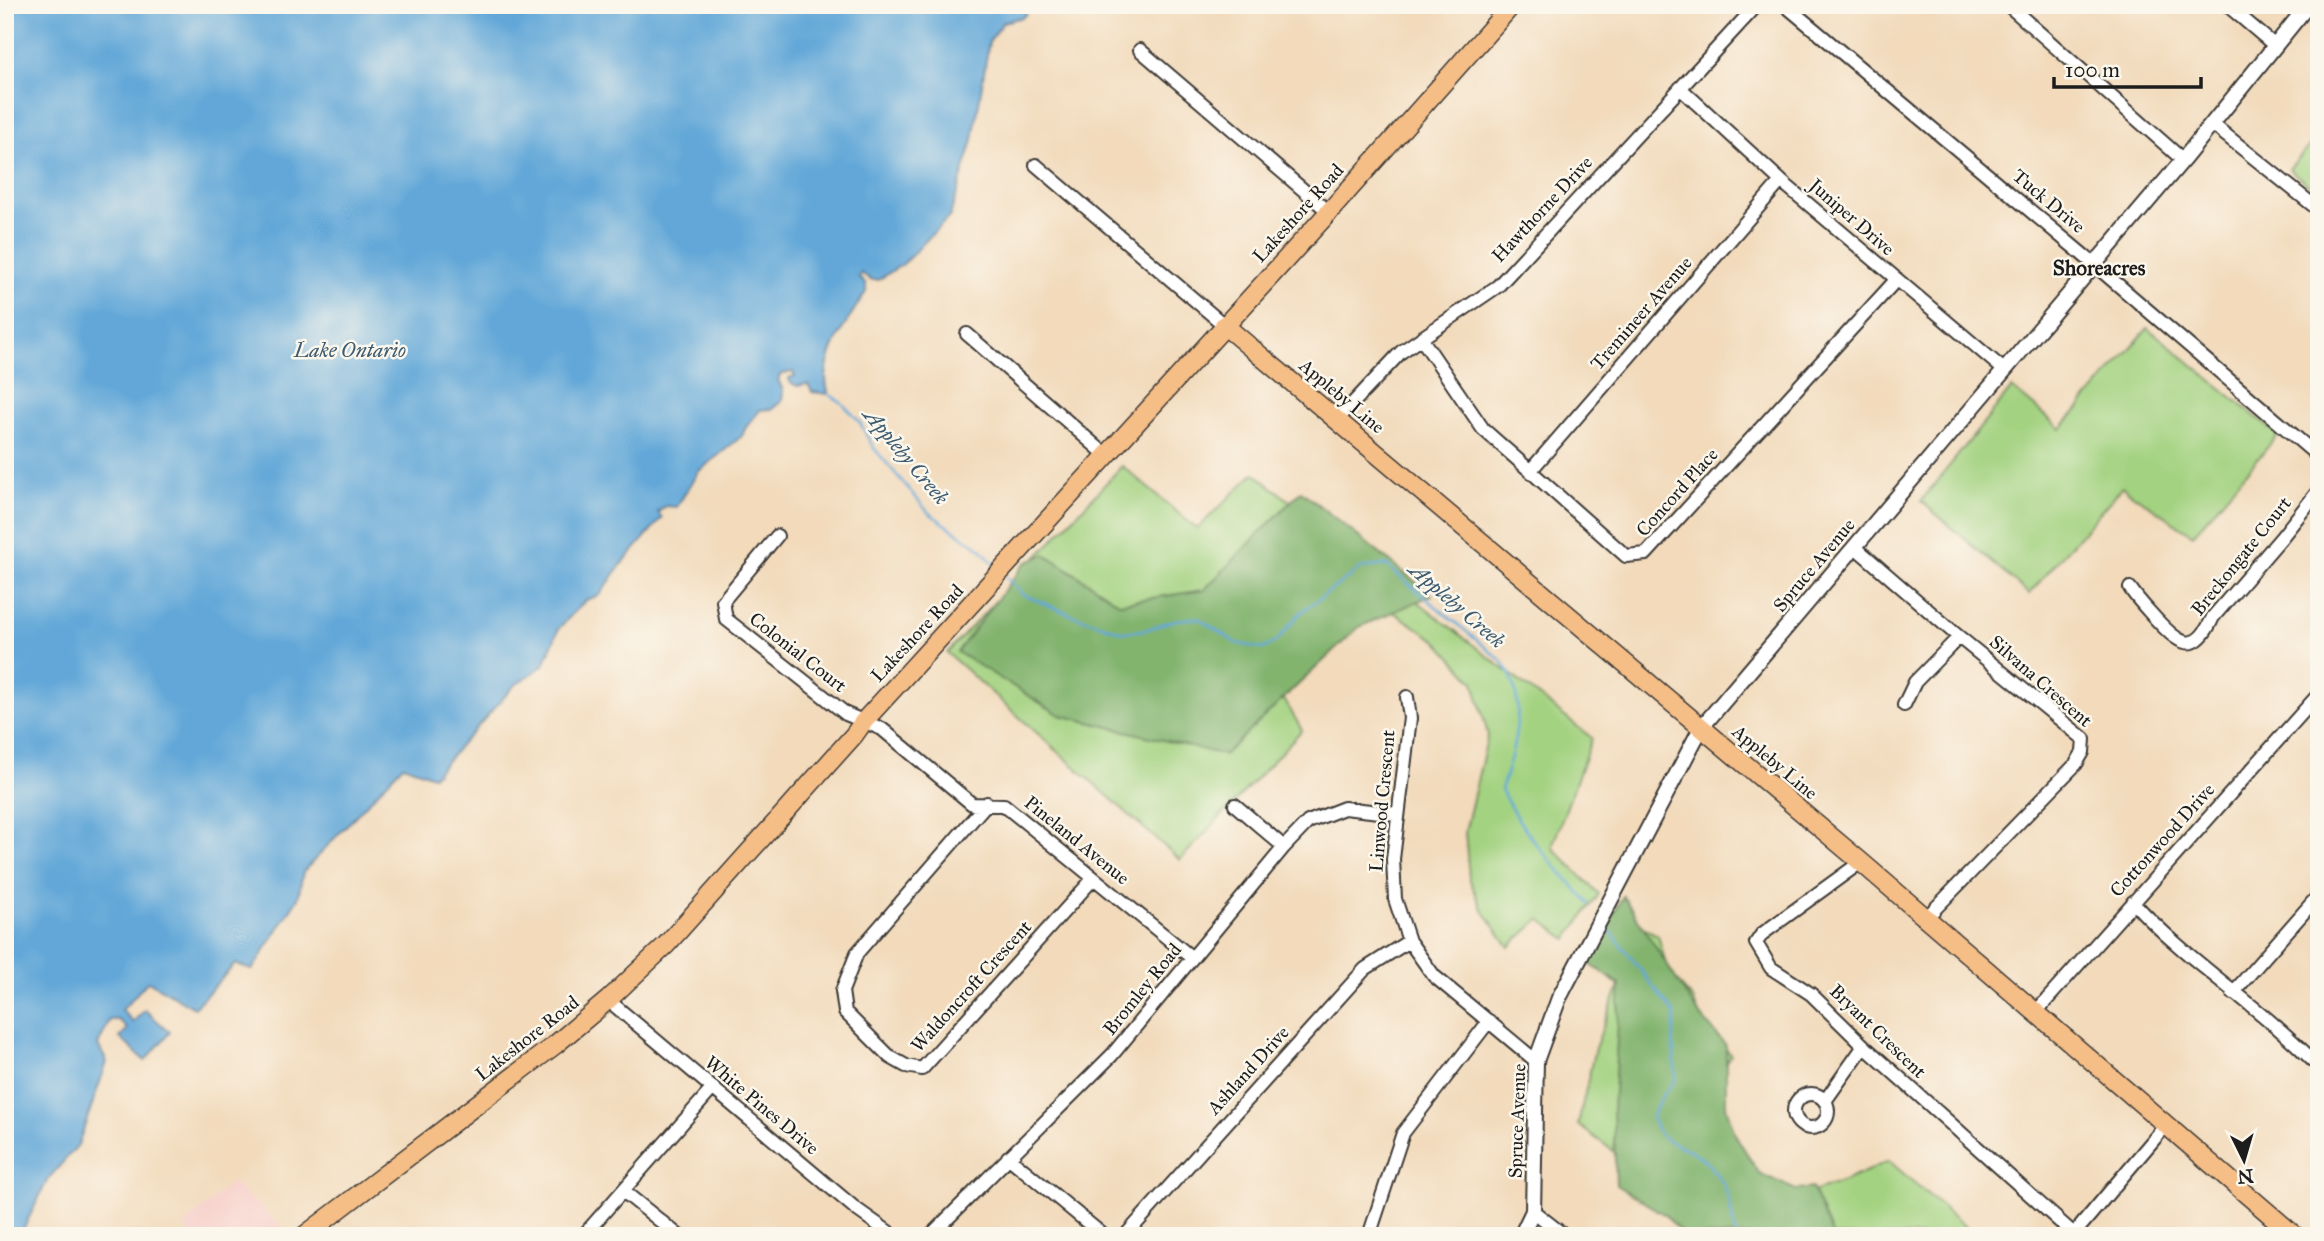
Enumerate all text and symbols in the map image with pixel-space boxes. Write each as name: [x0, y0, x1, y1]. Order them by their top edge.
scale bar: [2054, 46, 2202, 90]
text: 100 m: [2065, 57, 2120, 83]
street label: Hawthorne Drive: [1487, 151, 1597, 267]
street label: Lakeshore Road: [1248, 158, 1349, 267]
street label: Tuck Drive: [2008, 164, 2090, 238]
street label: Juniper Drive: [1802, 172, 1899, 261]
street label: Tremineer Avenue: [1585, 251, 1697, 375]
district label: Shoreacres: [2053, 255, 2146, 281]
water label: Lake Ontario: [293, 337, 406, 363]
street label: Appleby Line: [1294, 353, 1389, 438]
water label: Appleby Creek: [856, 400, 955, 510]
street label: Concord Place: [1631, 443, 1723, 541]
street label: Breckongate Court: [2186, 492, 2297, 621]
street label: Spruce Avenue: [1768, 514, 1860, 616]
water label: Appleby Creek: [1402, 555, 1511, 654]
street label: Lakeshore Road: [866, 579, 968, 687]
street label: Colonial Court: [745, 607, 851, 697]
street label: Silvana Crescent: [1985, 630, 2097, 732]
street label: Appleby Line: [1727, 719, 1822, 804]
street label: Linwood Crescent: [1364, 729, 1400, 873]
street label: Cottonwood Drive: [2105, 778, 2219, 902]
street label: Pineland Avenue: [1020, 791, 1134, 889]
street label: Waldoncroft Crescent: [906, 915, 1036, 1057]
street label: Bromley Road: [1098, 938, 1186, 1040]
street label: Bryant Crescent: [1825, 979, 1931, 1083]
street label: Lakeshore Road: [471, 990, 584, 1086]
street label: Ashland Drive: [1202, 1021, 1294, 1120]
street label: White Pines Drive: [700, 1051, 824, 1159]
street label: Spruce Avenue: [1504, 1063, 1530, 1179]
north arrow: [2208, 1126, 2278, 1196]
text: N: [2236, 1164, 2254, 1189]

